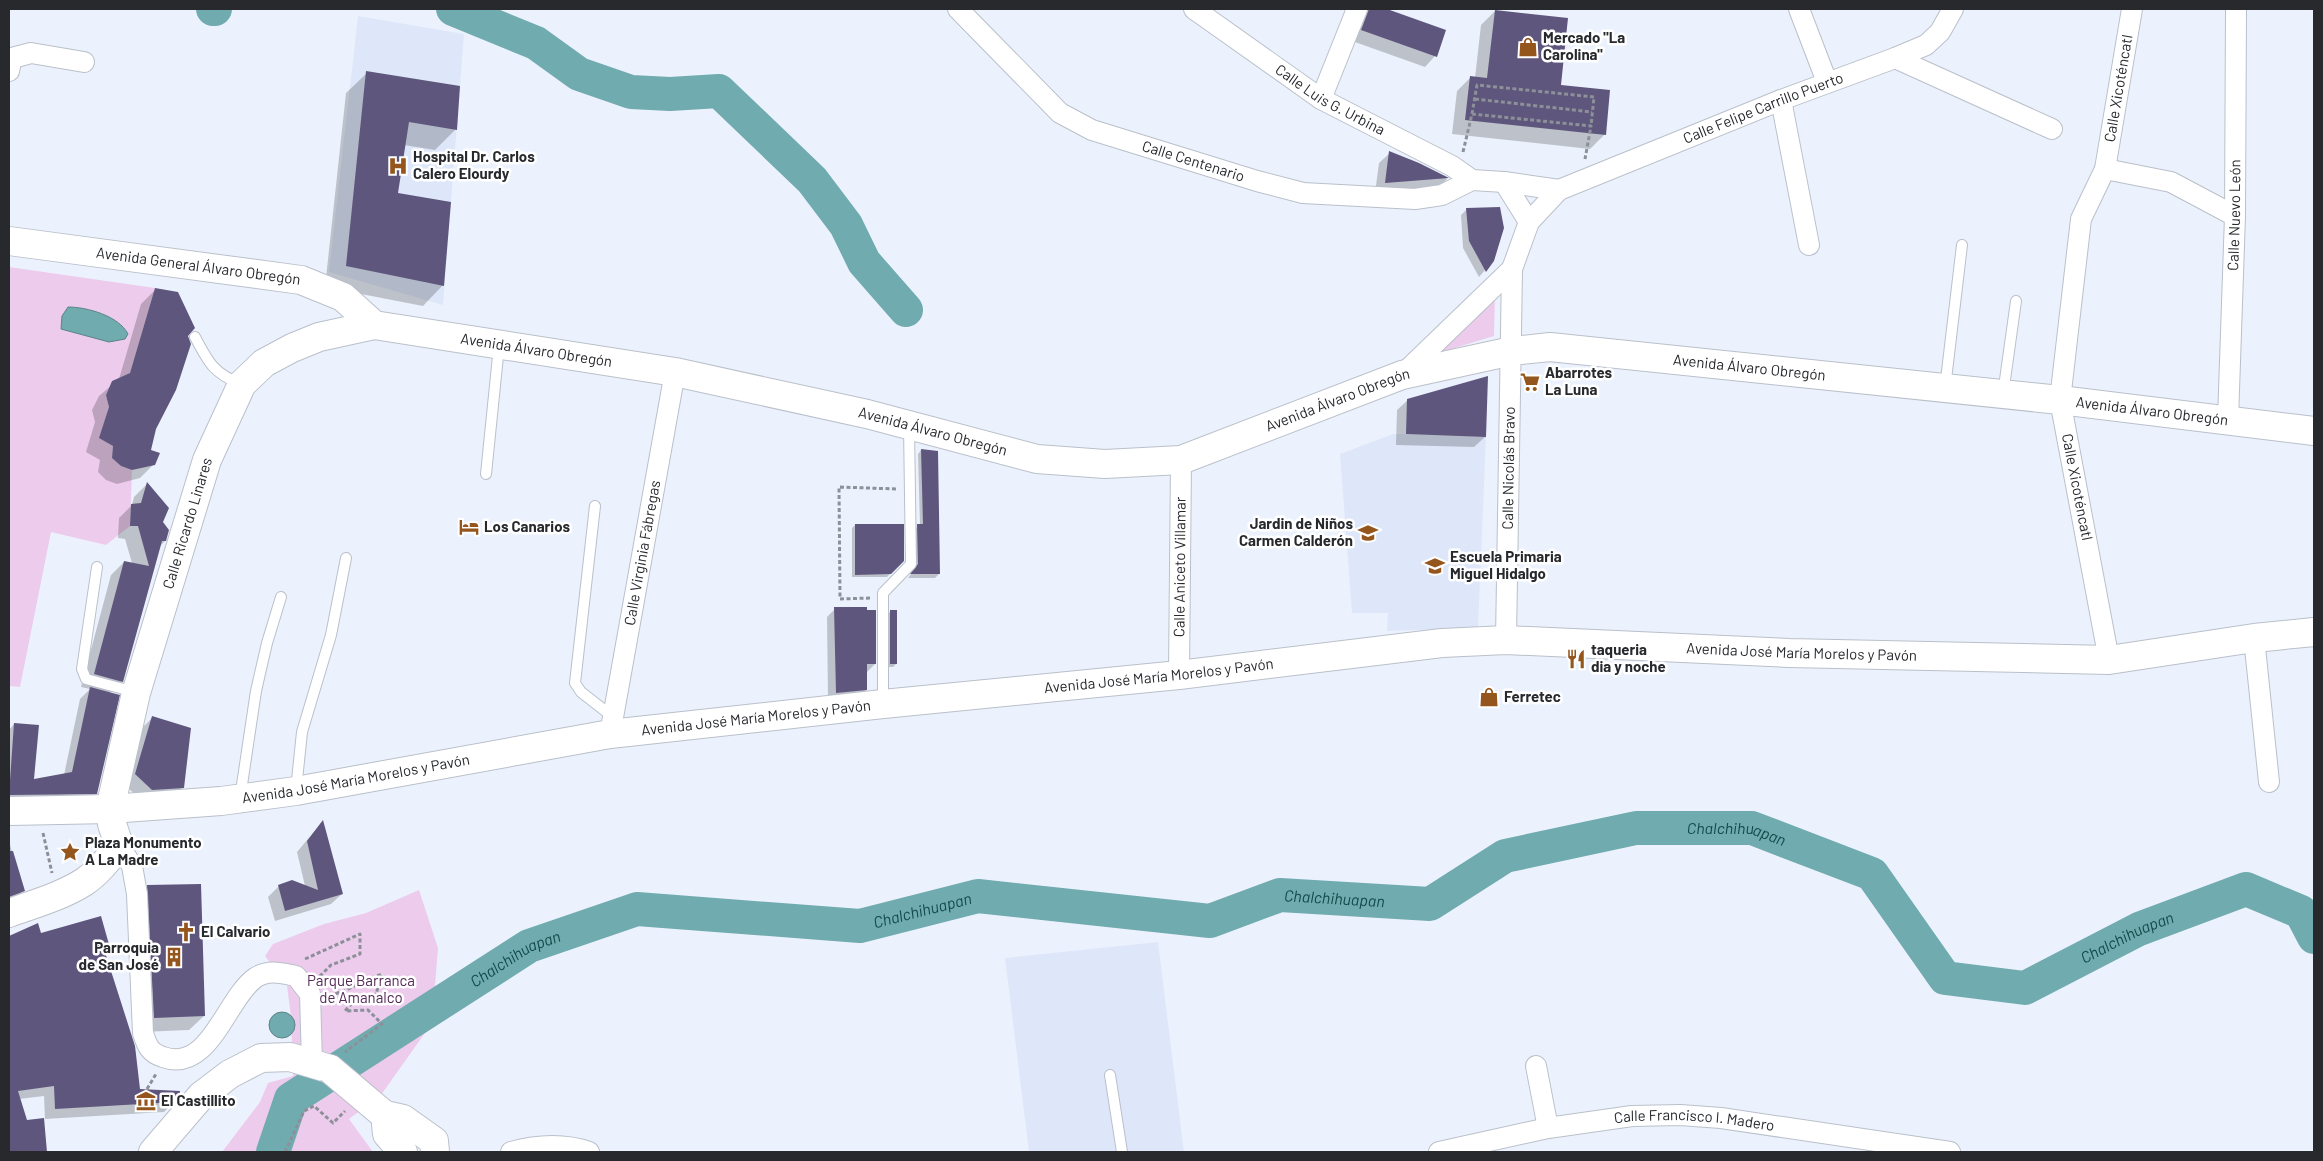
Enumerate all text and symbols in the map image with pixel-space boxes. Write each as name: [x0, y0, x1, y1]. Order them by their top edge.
place label: Mercado "La Carolina": [1543, 28, 1625, 63]
street label: Calle Xicoténcatl: [2100, 33, 2136, 143]
shop icon: Mercado "La Carolina": [1517, 36, 1539, 58]
street label: Calle Luis G. Urbina: [1272, 60, 1388, 138]
street label: Calle Felipe Carrillo Puerto: [1680, 68, 1846, 147]
street label: Calle Centenario: [1140, 136, 1247, 185]
place label: Hospital Dr. Carlos Calero Elourdy: [413, 147, 535, 182]
hospital icon: Hospital Dr. Carlos Calero Elourdy: [387, 155, 409, 177]
street label: Calle Nuevo León: [2223, 159, 2243, 271]
street label: Avenida General Álvaro Obregón: [95, 243, 302, 288]
street label: Avenida Álvaro Obregón: [459, 329, 614, 370]
street label: Avenida Álvaro Obregón: [1672, 350, 1827, 384]
place label: Abarrotes La Luna: [1545, 363, 1613, 398]
street label: Avenida Álvaro Obregón: [1263, 364, 1411, 435]
supermarket icon: Abarrotes La Luna: [1519, 371, 1541, 393]
street label: Avenida Álvaro Obregón: [2075, 392, 2229, 428]
street label: Avenida Álvaro Obregón: [857, 402, 1010, 459]
street label: Calle Nicolás Bravo: [1498, 406, 1518, 530]
street label: Calle Xicoténcatl: [2059, 432, 2097, 542]
street label: Calle Ricardo Linares: [158, 455, 215, 591]
street label: Calle Virginia Fábregas: [620, 479, 663, 627]
street label: Calle Aniceto Villamar: [1169, 496, 1189, 637]
place label: Jardin de Niños Carmen Calderón: [1239, 514, 1353, 549]
hotel icon: Los Canarios: [458, 516, 480, 538]
place label: Los Canarios: [484, 517, 571, 535]
school or university icon: Jardin de Niños Carmen Calderón: [1357, 522, 1379, 544]
place label: Escuela Primaria Miguel Hidalgo: [1450, 547, 1562, 582]
school or university icon: Escuela Primaria Miguel Hidalgo: [1424, 555, 1446, 577]
street label: Avenida José María Morelos y Pavón: [1686, 638, 1917, 664]
place label: taqueria dia y noche: [1591, 640, 1666, 675]
restaurant icon: taqueria dia y noche: [1565, 648, 1587, 670]
street label: Avenida José María Morelos y Pavón: [1043, 654, 1274, 696]
shop icon: Ferretec: [1478, 686, 1500, 708]
place label: Ferretec: [1504, 687, 1561, 705]
street label: Avenida José María Morelos y Pavón: [640, 695, 872, 739]
street label: Avenida José María Morelos y Pavón: [241, 750, 471, 806]
water label: Chalchihuapan: [1687, 818, 1789, 849]
place label: Plaza Monumento A La Madre: [85, 833, 202, 868]
place icon: Plaza Monumento A La Madre: [59, 841, 81, 863]
water label: Chalchihuapan: [1284, 885, 1385, 910]
water label: Chalchihuapan: [871, 888, 973, 931]
water label: Chalchihuapan: [2077, 907, 2176, 967]
church icon: El Calvario: [175, 921, 197, 943]
place label: El Calvario: [201, 922, 270, 940]
water label: Chalchihuapan: [466, 926, 563, 991]
place label: Parroquia de San José: [79, 938, 159, 973]
building icon: Parroquia de San José: [163, 946, 185, 968]
park label: Parque Barranca de Amanalco: [307, 971, 415, 1006]
museum icon: El Castillito: [135, 1090, 157, 1112]
place label: El Castillito: [161, 1091, 236, 1109]
street label: Calle Francisco I. Madero: [1613, 1105, 1776, 1134]

